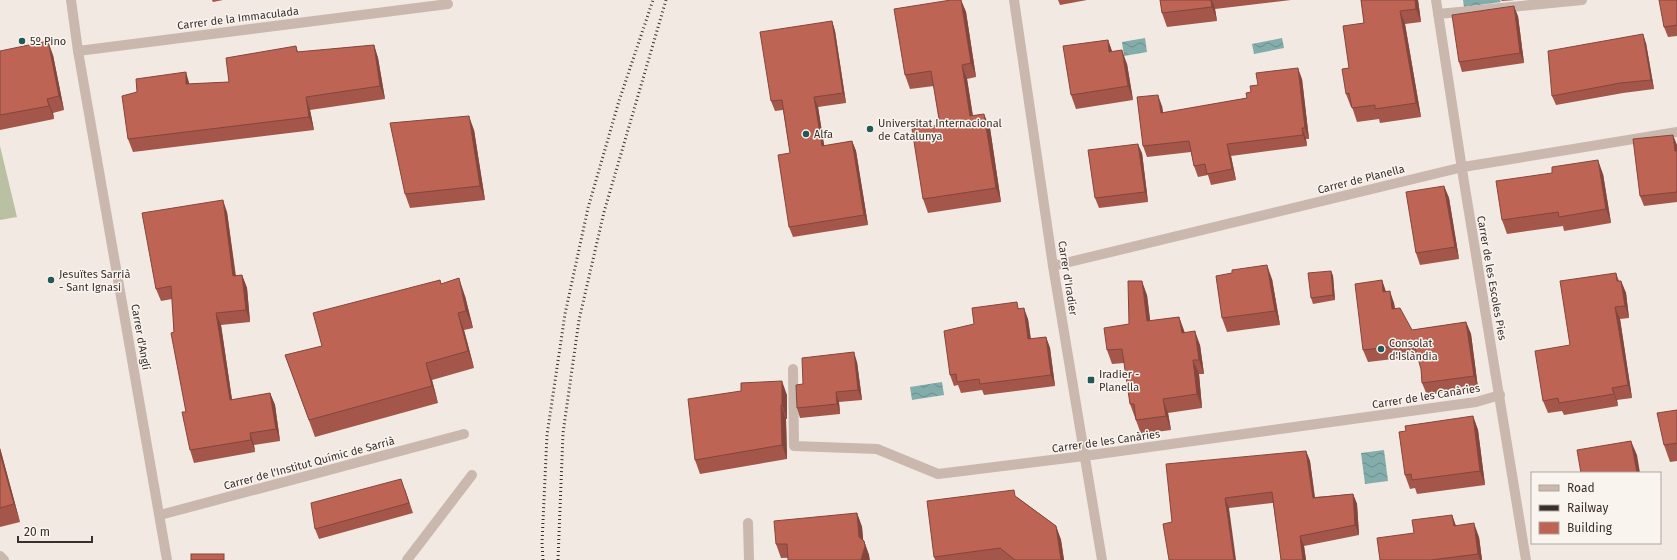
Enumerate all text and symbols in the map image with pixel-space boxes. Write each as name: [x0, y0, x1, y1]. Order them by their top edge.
street label: Carrer de la Immaculada: [177, 5, 300, 32]
place label: 5º Pino: [30, 35, 66, 48]
marker: 5º Pino: [17, 36, 27, 46]
place label: Universitat Internacional de Catalunya: [878, 117, 1002, 143]
marker: Universitat Internacional de Catalunya: [865, 124, 875, 134]
place label: Alfa: [814, 128, 833, 141]
marker: Alfa: [801, 129, 811, 139]
street label: Carrer de Planella: [1316, 162, 1406, 197]
street label: Carrer de les Escoles Pies: [1474, 215, 1509, 341]
street label: Carrer d'Iradier: [1055, 240, 1080, 317]
place label: Jesuïtes Sarrià - Sant Ignasi: [59, 268, 130, 294]
marker: Jesuïtes Sarrià - Sant Ignasi: [46, 275, 56, 285]
street label: Carrer d'Anglí: [128, 303, 153, 371]
place label: Consolat d'Islàndia: [1389, 337, 1438, 363]
marker: Consolat d'Islàndia: [1376, 344, 1386, 354]
place label: Iradier - Planella: [1099, 368, 1139, 394]
marker: Iradier - Planella: [1086, 375, 1096, 385]
street label: Carrer de les Canàries: [1371, 382, 1481, 411]
street label: Carrer de les Canàries: [1051, 427, 1161, 456]
street label: Carrer de l'Institut Químic de Sarrià: [222, 434, 396, 493]
legend: [1531, 472, 1661, 544]
text: Road: [1567, 481, 1595, 495]
text: Railway: [1567, 501, 1608, 515]
scale bar: [18, 518, 92, 544]
text: Building: [1567, 521, 1613, 535]
text: 20 m: [24, 525, 50, 539]

